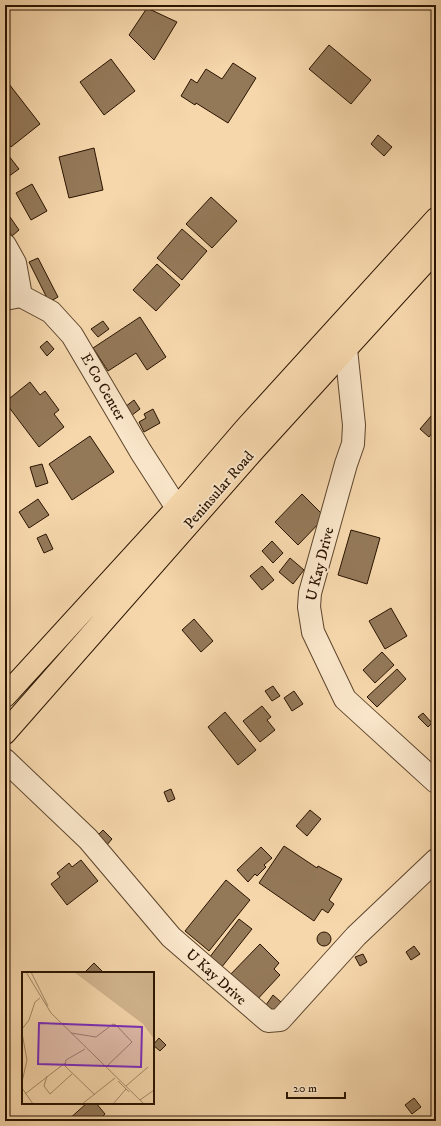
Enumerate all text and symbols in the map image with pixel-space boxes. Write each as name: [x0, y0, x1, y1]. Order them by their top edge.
street label: E Co Center: [76, 350, 130, 425]
street label: Peninsular Road: [180, 447, 258, 533]
street label: U Kay Drive: [302, 525, 338, 603]
street label: U Kay Drive: [182, 945, 250, 1009]
inset map: [22, 972, 154, 1104]
scale bar: [287, 1074, 345, 1100]
text: 20 m: [293, 1081, 317, 1096]

